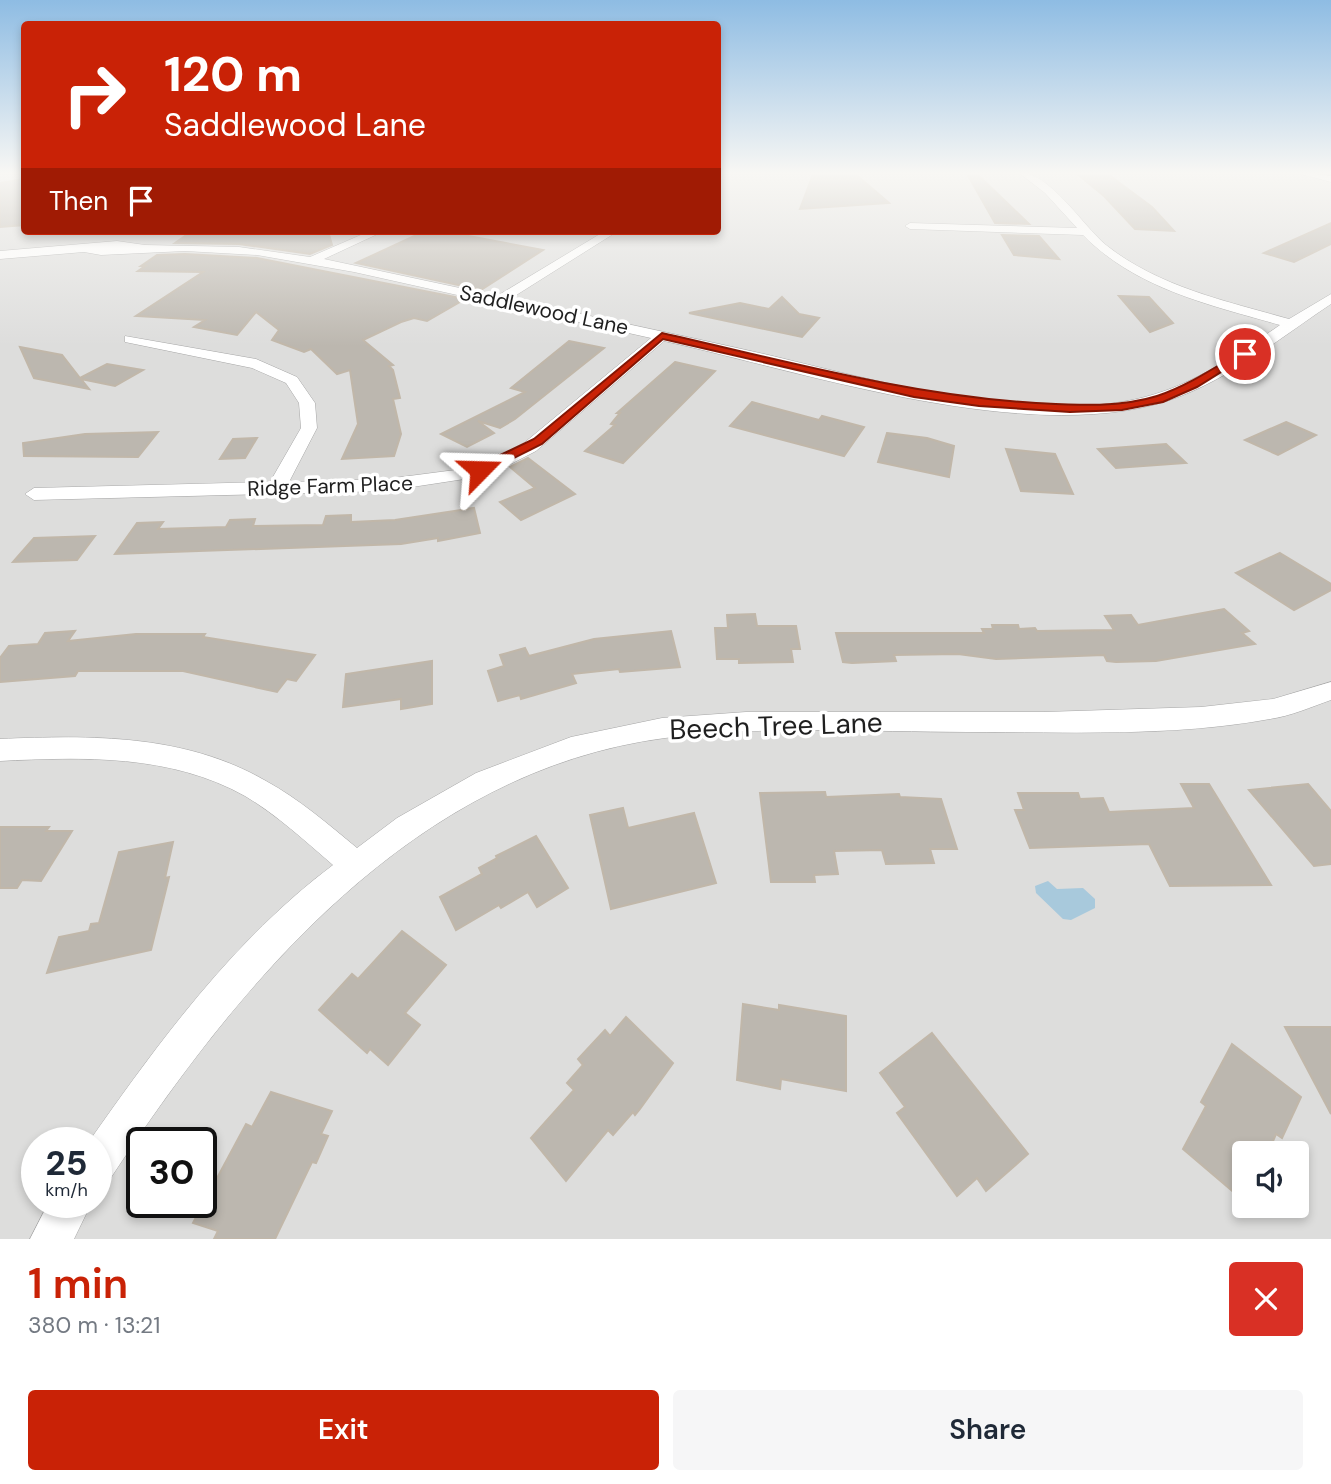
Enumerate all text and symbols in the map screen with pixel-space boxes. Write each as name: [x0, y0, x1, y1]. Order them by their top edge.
text: 120 m: [164, 42, 302, 106]
icon: right: [49, 49, 140, 140]
text: Saddlewood Lane: [164, 104, 426, 146]
icon: arrive: [122, 182, 160, 220]
text: Then: [49, 184, 108, 218]
street label: Saddlewood Lane: [457, 278, 631, 342]
pin: [1215, 324, 1275, 384]
icon: arrive: [1226, 335, 1264, 373]
position arrow: [443, 433, 517, 507]
street label: Ridge Farm Place: [247, 469, 413, 503]
street label: Beech Tree Lane: [669, 704, 883, 748]
speed limit sign: 30: [126, 1127, 217, 1218]
text: 25: [46, 1140, 87, 1186]
map controls: [1232, 1141, 1309, 1218]
button: sound: [1232, 1141, 1309, 1218]
text: km/h: [45, 1178, 88, 1202]
text: 1 min: [28, 1256, 128, 1311]
button: close: [1229, 1262, 1303, 1336]
text: 380 m · 13:21: [28, 1310, 161, 1340]
button: Exit: [28, 1390, 659, 1470]
button: Share: [673, 1390, 1303, 1470]

